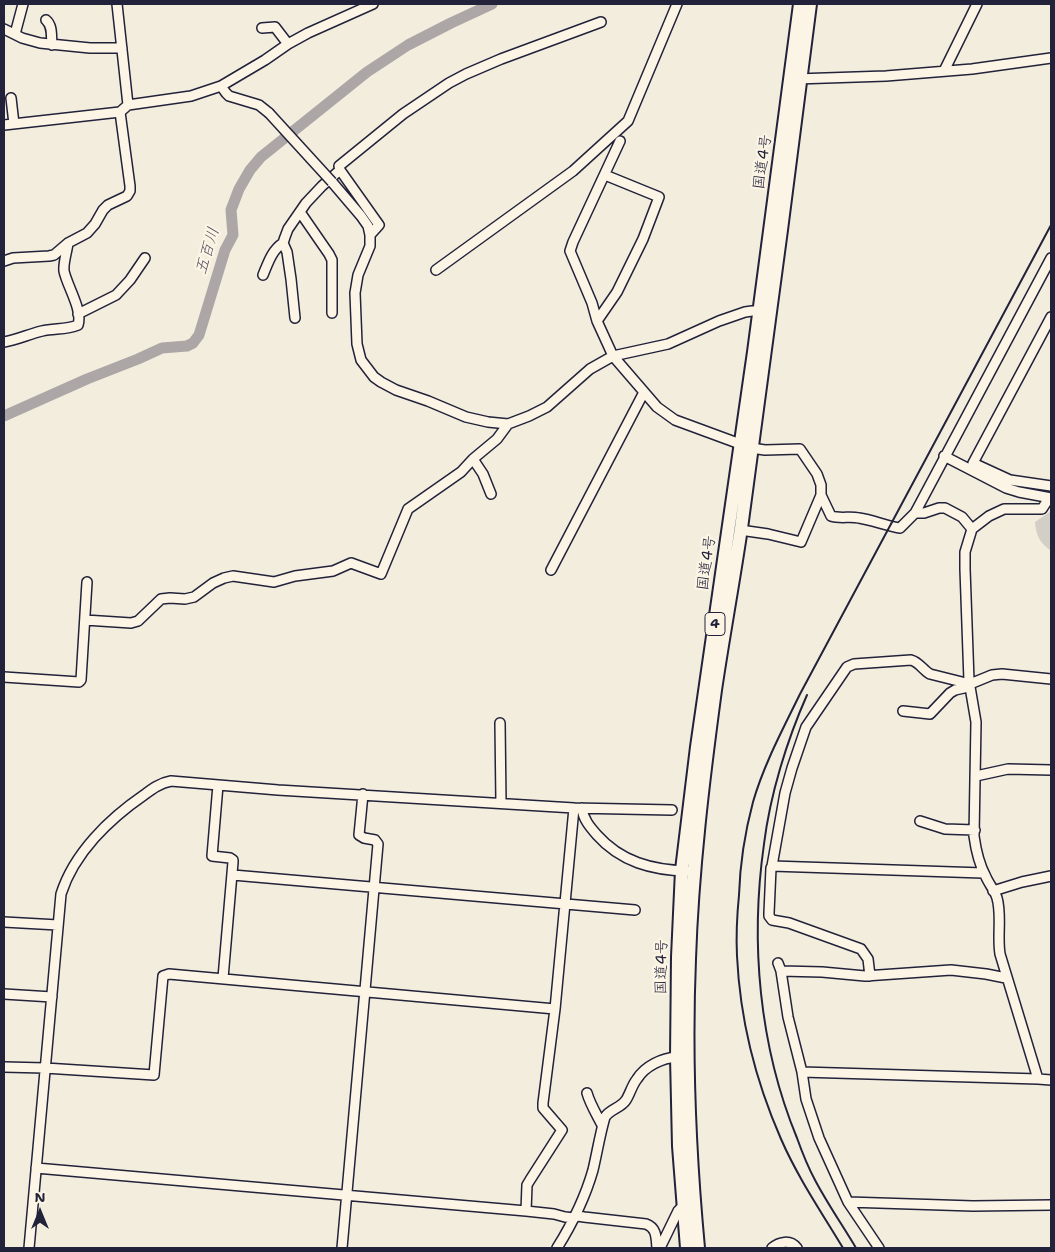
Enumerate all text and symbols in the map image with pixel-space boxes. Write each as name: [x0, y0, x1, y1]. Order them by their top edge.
street label: 国道4号: [750, 133, 776, 191]
water label: 五百川: [192, 225, 224, 277]
street label: 国道4号: [694, 534, 720, 592]
road number: 4: [705, 612, 725, 636]
street label: 国道4号: [653, 939, 671, 995]
north arrow: [15, 1187, 65, 1237]
text: N: [34, 1188, 46, 1206]

